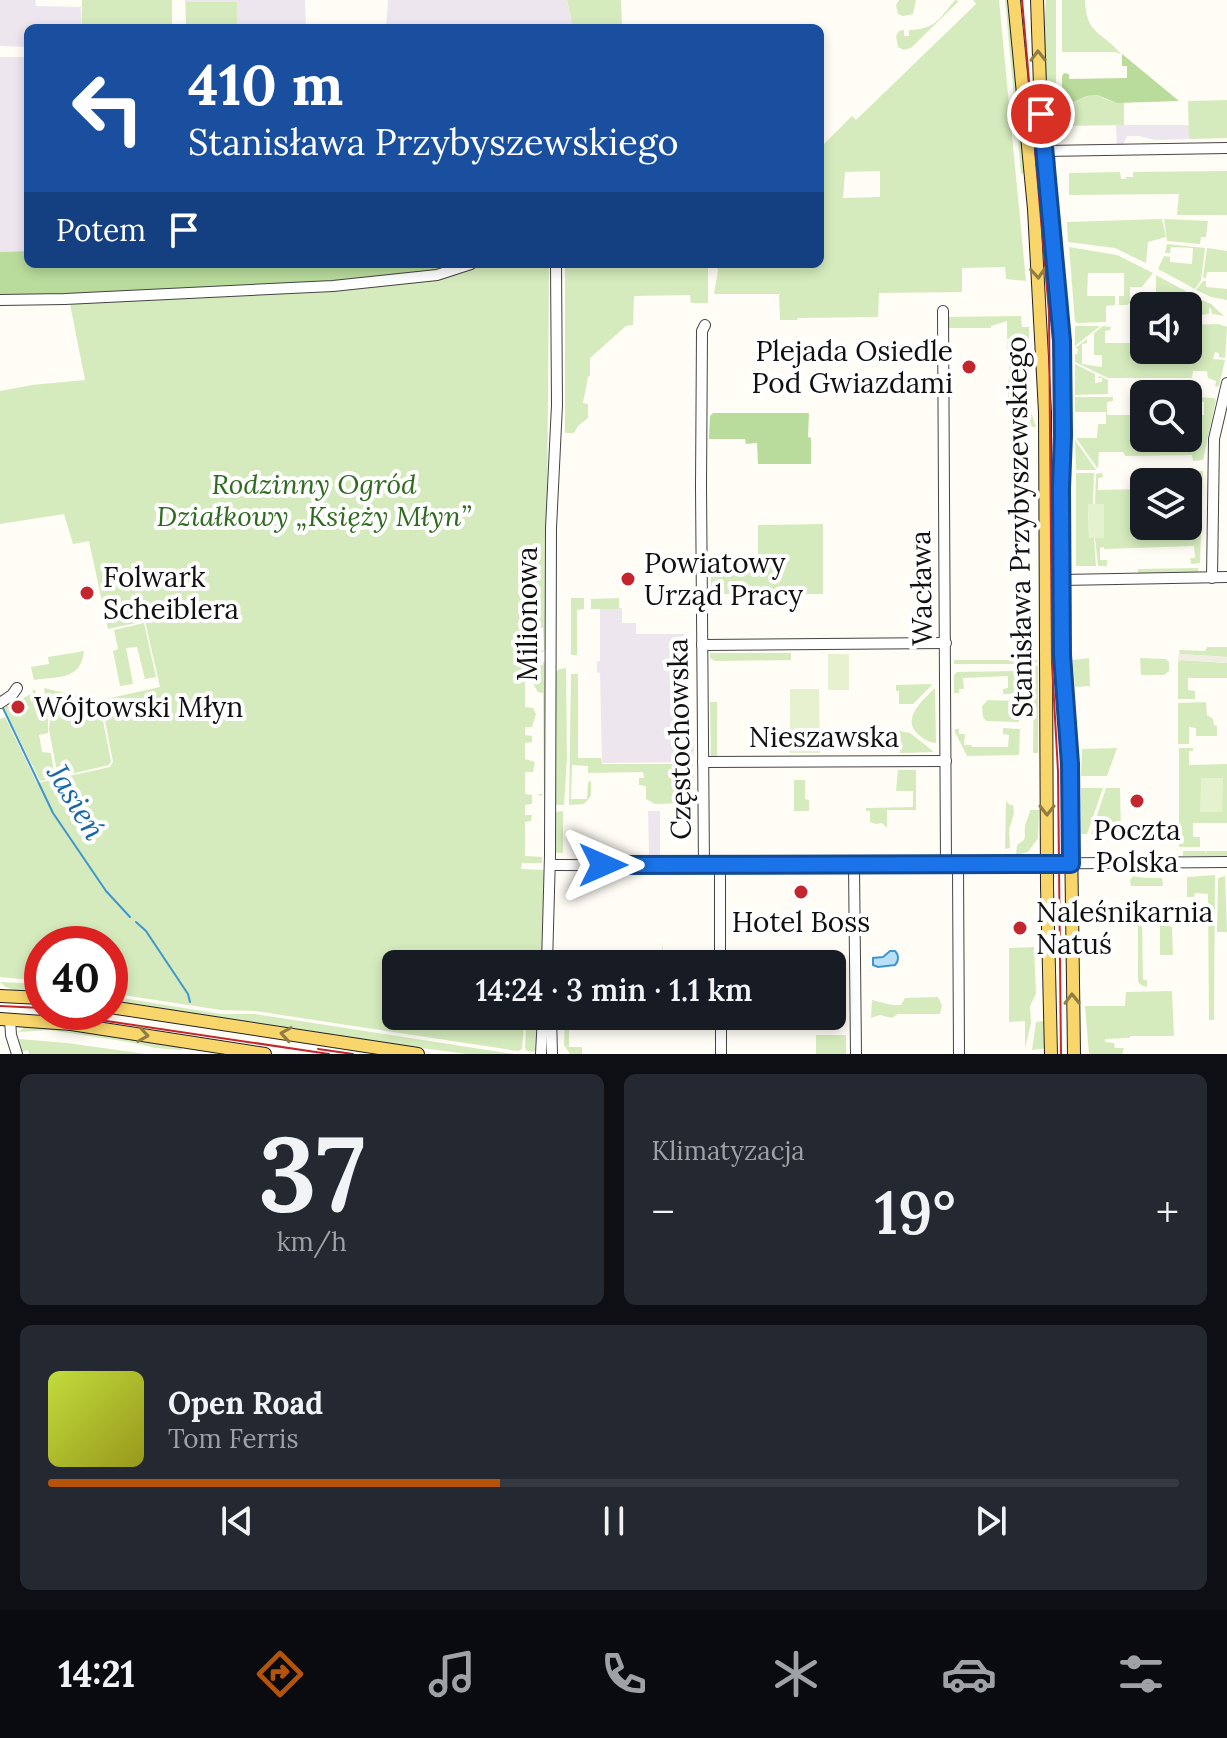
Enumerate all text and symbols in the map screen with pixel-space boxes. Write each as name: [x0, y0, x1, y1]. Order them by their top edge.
text: 410 m: [188, 49, 343, 120]
one-way arrow: [1029, 49, 1047, 62]
icon: left: [56, 56, 160, 160]
pin: [1007, 80, 1075, 148]
icon: arrive: [1019, 92, 1063, 136]
text: Stanisława Przybyszewskiego: [188, 119, 679, 165]
icon: arrive: [162, 208, 206, 252]
text: Potem: [56, 211, 146, 249]
one-way arrow: [1029, 267, 1046, 280]
map controls: [1130, 292, 1202, 540]
button: sound: [1130, 292, 1202, 364]
place label: Plejada Osiedle Pod Gwiazdami: [752, 333, 953, 401]
street label: Stanisława Przybyszewskiego: [998, 336, 1040, 718]
marker: Plejada Osiedle Pod Gwiazdami: [960, 358, 978, 376]
button: search: [1130, 380, 1202, 452]
park label: Rodzinny Ogród Działkowy „Księży Młyn”: [156, 466, 472, 534]
button: layers: [1130, 468, 1202, 540]
street label: Wacława: [902, 530, 940, 646]
place label: Powiatowy Urząd Pracy: [644, 545, 803, 613]
street label: Milionowa: [509, 546, 545, 682]
place label: Folwark Scheiblera: [103, 559, 239, 627]
marker: Powiatowy Urząd Pracy: [619, 570, 637, 588]
marker: Folwark Scheiblera: [78, 584, 96, 602]
street label: Częstochowska: [659, 638, 699, 840]
place label: Wójtowski Młyn: [34, 689, 243, 725]
marker: Wójtowski Młyn: [9, 698, 27, 716]
street label: Nieszawska: [749, 719, 899, 755]
water label: Jasień: [39, 756, 115, 847]
marker: Poczta Polska: [1128, 792, 1146, 810]
one-way arrow: [1038, 804, 1056, 817]
place label: Poczta Polska: [1093, 812, 1181, 880]
position arrow: [561, 823, 645, 907]
marker: Hotel Boss: [792, 883, 810, 901]
place label: Naleśnikarnia Natuś: [1036, 894, 1213, 962]
place label: Hotel Boss: [732, 904, 870, 940]
marker: Naleśnikarnia Natuś: [1011, 919, 1029, 937]
speed limit sign: 40: [24, 926, 128, 1030]
text: 14:24 · 3 min · 1.1 km: [476, 971, 752, 1009]
one-way arrow: [1064, 992, 1081, 1005]
one-way arrow: [136, 1026, 150, 1043]
one-way arrow: [279, 1026, 293, 1043]
text: 37: [258, 1106, 365, 1239]
text: Klimatyzacja: [652, 1134, 805, 1167]
text: 19°: [874, 1174, 956, 1250]
text: −: [652, 1184, 675, 1240]
text: +: [1156, 1184, 1179, 1240]
text: km/h: [277, 1225, 347, 1258]
text: Open Road: [168, 1384, 323, 1422]
text: Tom Ferris: [168, 1422, 298, 1455]
icon: previous: [215, 1499, 259, 1543]
icon: pause: [592, 1499, 636, 1543]
icon: next: [969, 1499, 1013, 1543]
icon: directions: [252, 1646, 308, 1702]
icon: music: [424, 1646, 480, 1702]
icon: phone: [596, 1646, 652, 1702]
icon: climate: [768, 1646, 824, 1702]
icon: car: [941, 1646, 997, 1702]
icon: filters: [1113, 1646, 1169, 1702]
text: 14:21: [58, 1651, 135, 1697]

